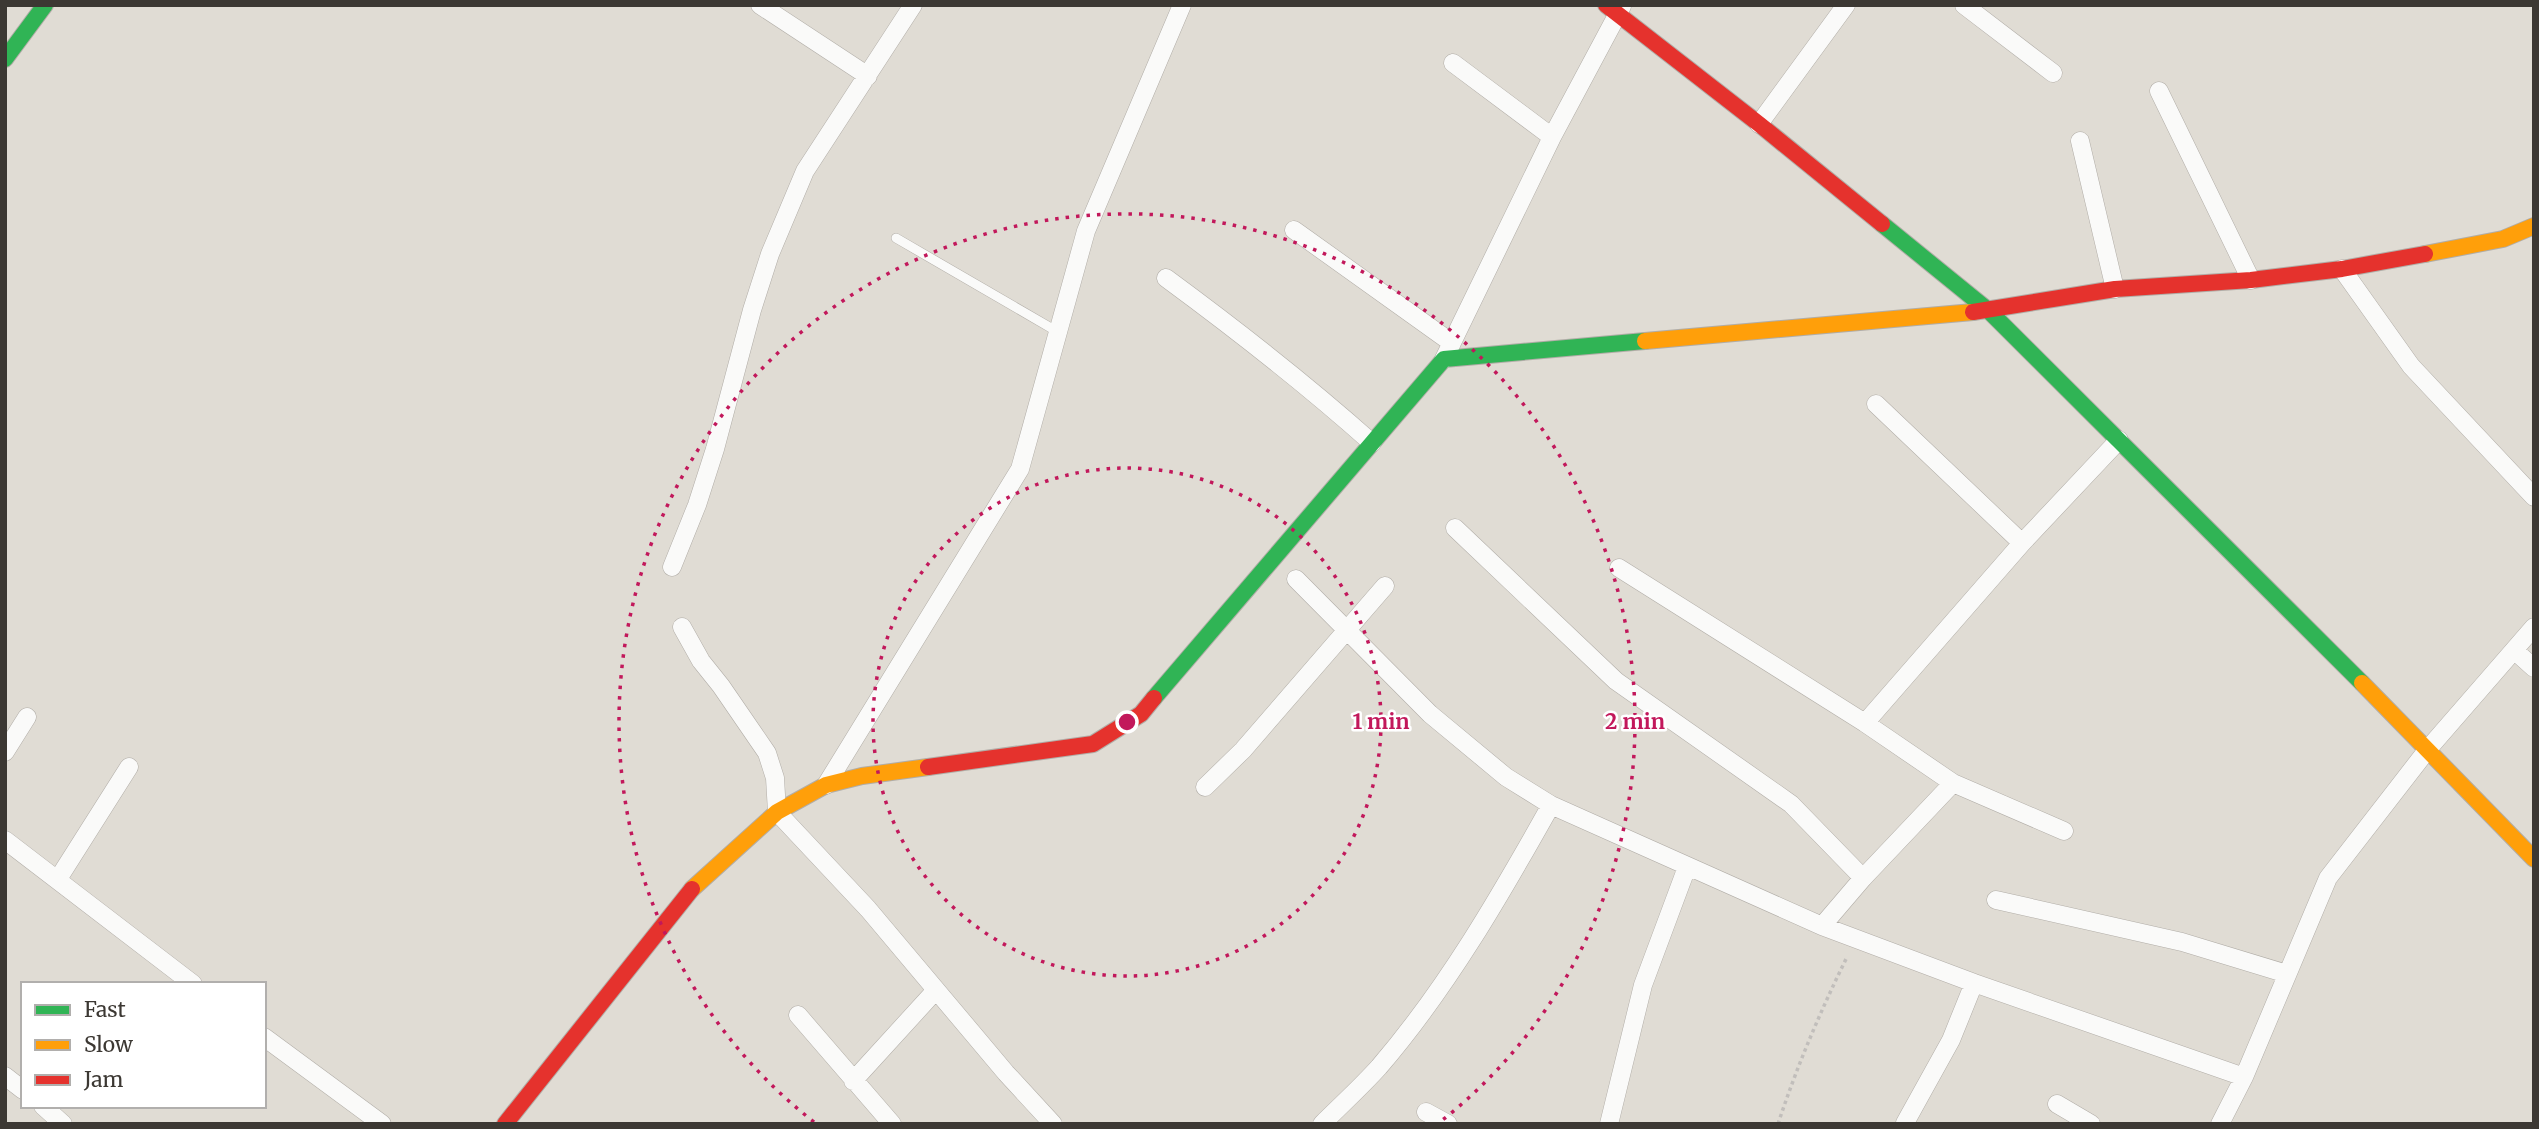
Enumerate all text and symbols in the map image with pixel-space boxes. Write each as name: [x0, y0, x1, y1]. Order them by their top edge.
text: 1 min: [1352, 708, 1410, 735]
text: 2 min: [1605, 708, 1665, 735]
centre of rings: [1115, 710, 1139, 734]
legend: [21, 982, 266, 1108]
text: Fast: [84, 996, 126, 1023]
text: Slow: [84, 1031, 133, 1058]
text: Jam: [83, 1066, 123, 1093]

